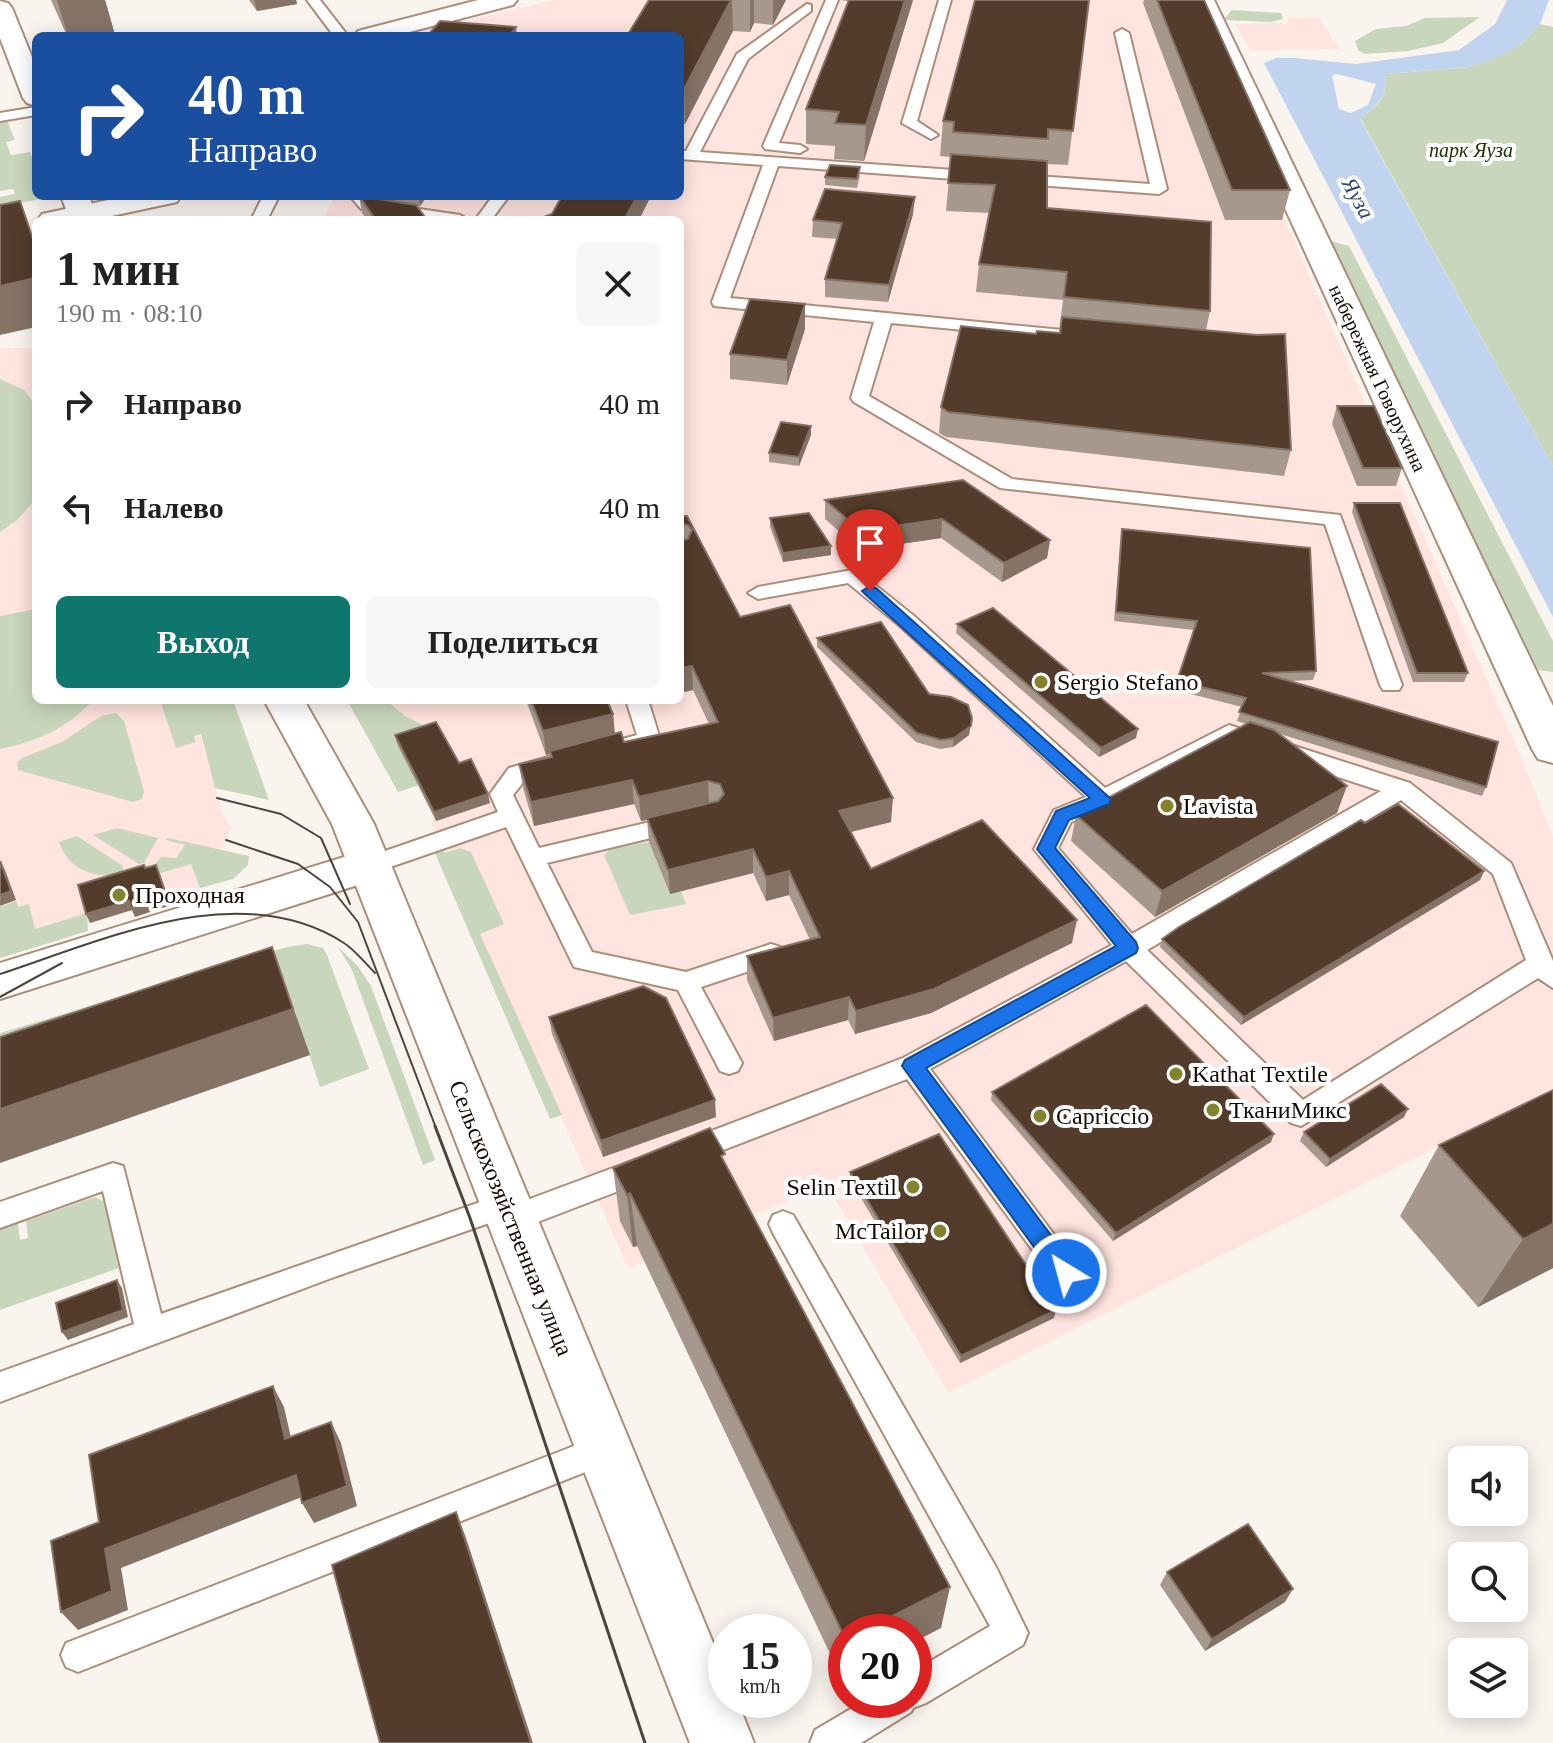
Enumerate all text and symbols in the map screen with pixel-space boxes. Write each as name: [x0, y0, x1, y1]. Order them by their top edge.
icon: right: [56, 64, 160, 168]
text: 40 m: [188, 64, 305, 126]
text: Направо: [188, 130, 318, 170]
park label: парк Яуза: [1429, 139, 1513, 162]
water label: Яуза: [1336, 172, 1379, 223]
text: 1 мин: [56, 242, 180, 295]
button: close: [576, 242, 660, 326]
street label: набережная Говорухина: [1324, 281, 1431, 476]
text: 190 m · 08:10: [56, 299, 203, 328]
icon: right: [56, 382, 100, 426]
text: Направо: [124, 387, 242, 420]
text: 40 m: [599, 387, 660, 420]
icon: left: [56, 486, 100, 530]
text: Налево: [124, 491, 224, 524]
text: 40 m: [599, 491, 660, 524]
pin: [836, 509, 904, 591]
icon: arrive: [848, 521, 892, 565]
button: Выход: [56, 596, 350, 688]
button: Поделиться: [366, 596, 660, 688]
place label: Sergio Stefano: [1057, 669, 1199, 695]
marker: Sergio Stefano: [1032, 673, 1050, 691]
place label: Lavista: [1183, 793, 1254, 819]
marker: Lavista: [1158, 797, 1176, 815]
place label: Проходная: [135, 882, 245, 908]
marker: Проходная: [110, 886, 128, 904]
place label: Kathat Textile: [1192, 1061, 1328, 1087]
marker: Kathat Textile: [1167, 1065, 1185, 1083]
street label: Сельскохозяйственная улица: [444, 1077, 578, 1360]
place label: ТканиМикс: [1229, 1097, 1347, 1123]
marker: ТканиМикс: [1204, 1101, 1222, 1119]
place label: Capriccio: [1056, 1103, 1149, 1129]
marker: Capriccio: [1031, 1107, 1049, 1125]
place label: Selin Textil: [786, 1174, 897, 1200]
marker: Selin Textil: [904, 1178, 922, 1196]
place label: McTailor: [835, 1218, 924, 1244]
marker: McTailor: [931, 1222, 949, 1240]
position arrow: [1024, 1231, 1108, 1315]
map controls: [1448, 1446, 1528, 1718]
button: sound: [1448, 1446, 1528, 1526]
button: search: [1448, 1542, 1528, 1622]
speed limit sign: 20: [828, 1614, 932, 1718]
text: 15: [740, 1633, 780, 1678]
button: layers: [1448, 1638, 1528, 1718]
text: km/h: [739, 1675, 781, 1697]

